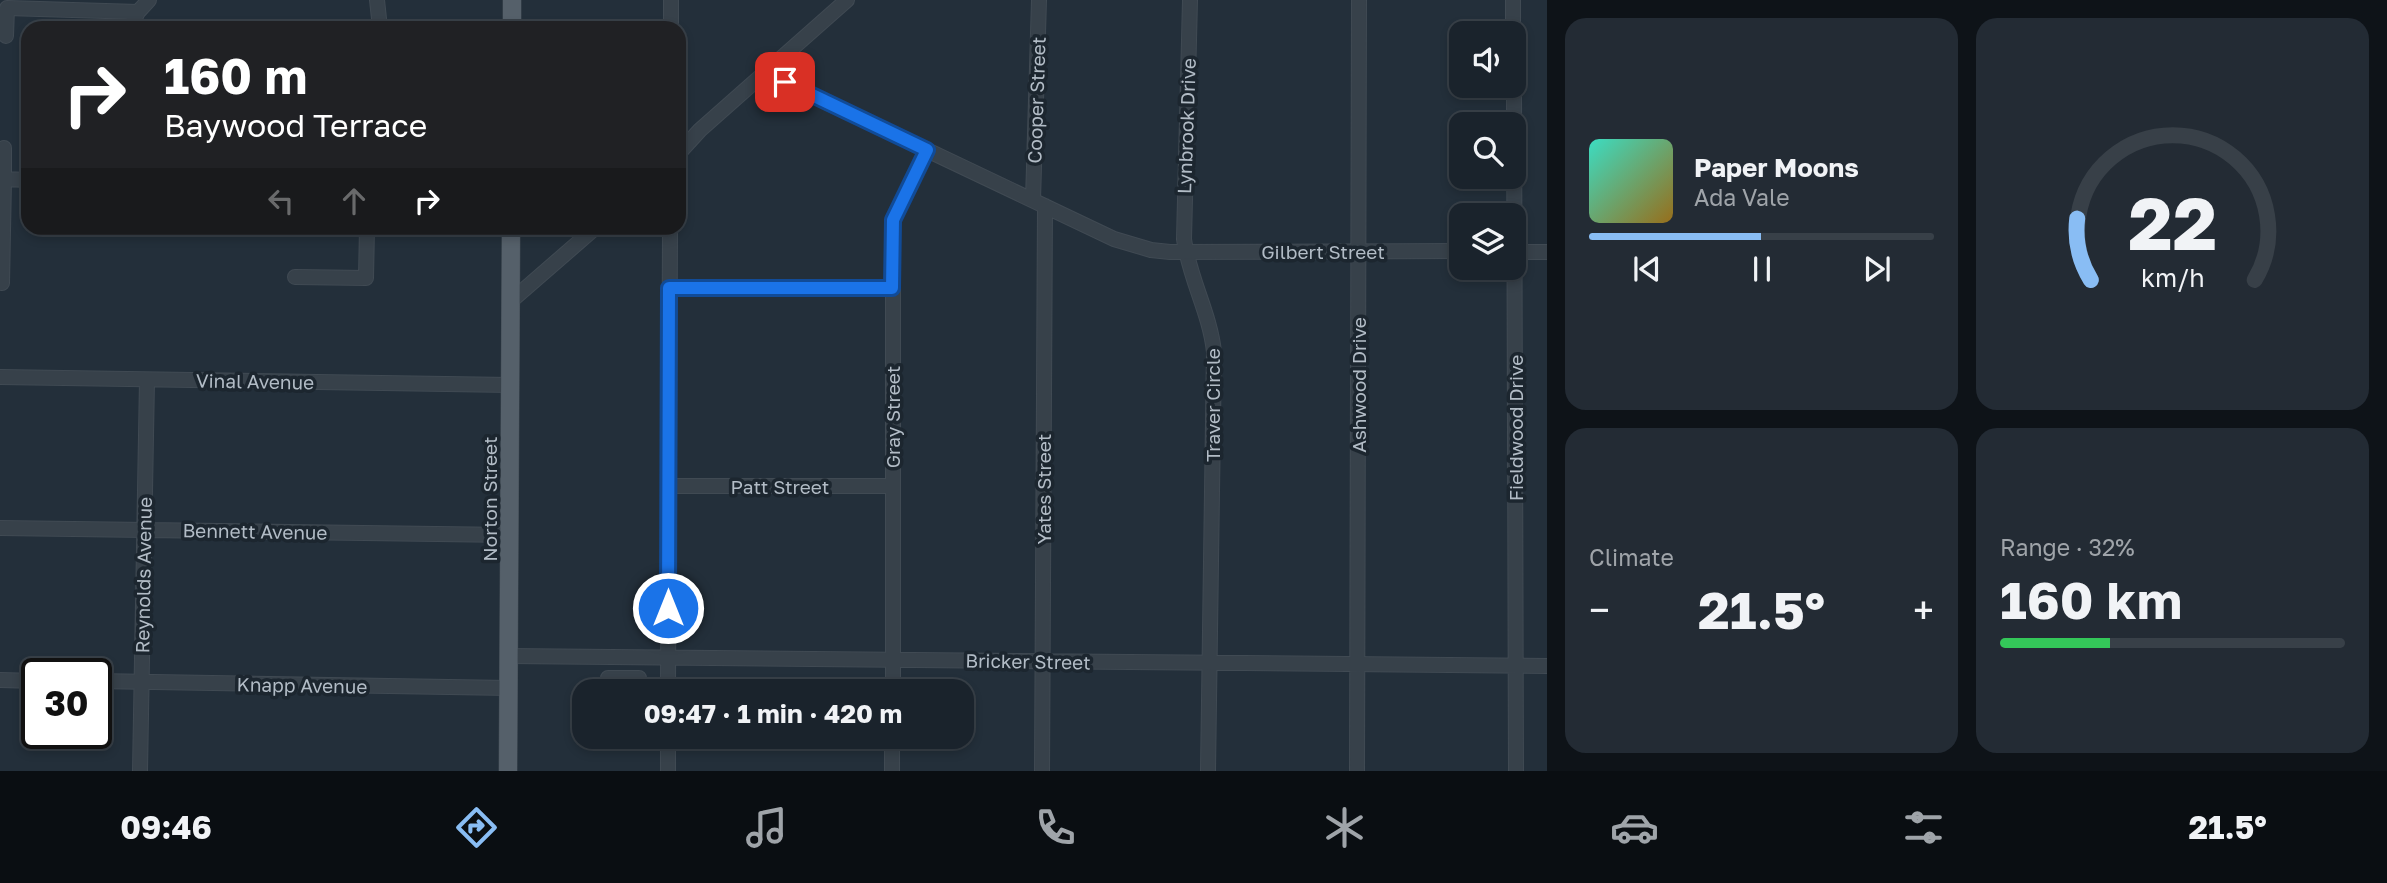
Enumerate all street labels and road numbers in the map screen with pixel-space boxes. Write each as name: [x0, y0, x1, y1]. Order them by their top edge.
street label: Cooper Street: [1022, 36, 1050, 164]
street label: Lynbrook Drive: [1172, 58, 1200, 194]
street label: Gilbert Street: [1261, 240, 1385, 263]
street label: Ashwood Drive: [1347, 317, 1370, 453]
street label: Traver Circle: [1201, 348, 1224, 462]
street label: Fieldwood Drive: [1504, 355, 1527, 501]
street label: Gray Street: [881, 366, 904, 468]
street label: Vinal Avenue: [196, 368, 314, 394]
street label: Yates Street: [1032, 434, 1055, 544]
street label: Norton Street: [478, 436, 501, 562]
street label: Patt Street: [731, 475, 829, 498]
street label: Reynolds Avenue: [130, 497, 156, 653]
street label: Bennett Avenue: [182, 518, 328, 544]
street label: Bricker Street: [965, 648, 1091, 674]
street label: Knapp Avenue: [236, 672, 368, 698]

